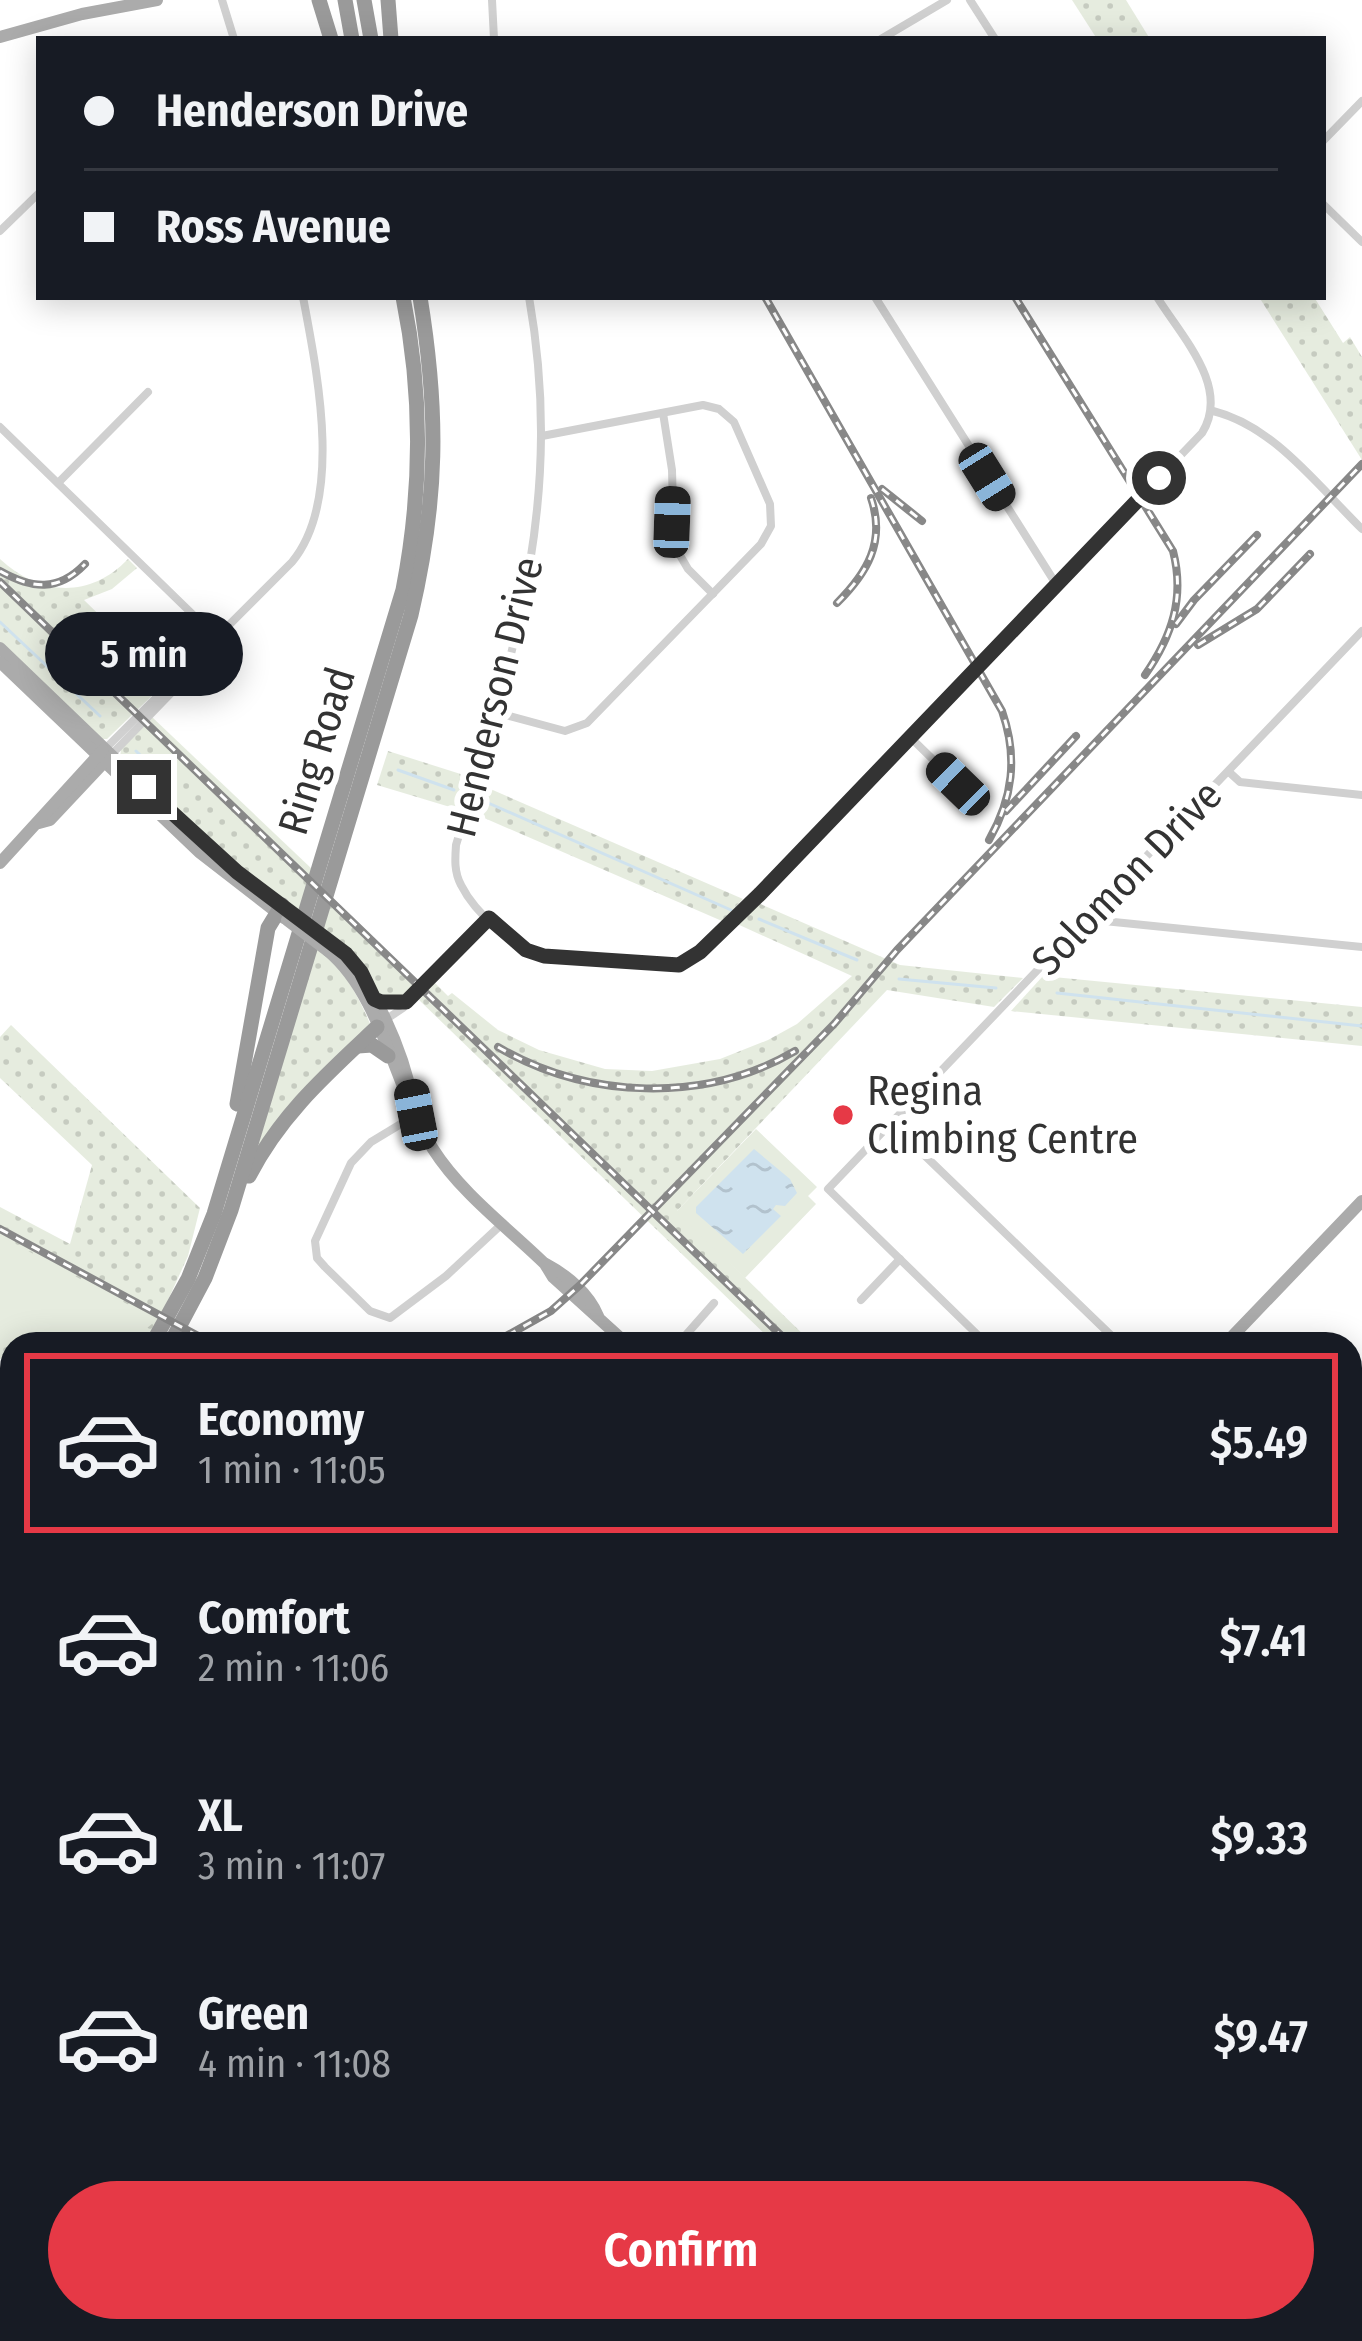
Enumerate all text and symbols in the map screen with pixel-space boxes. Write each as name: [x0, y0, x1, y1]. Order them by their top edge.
text: Henderson Drive: [156, 84, 468, 138]
text: Ross Avenue: [156, 200, 391, 254]
car: [953, 437, 1021, 517]
route start: [1132, 451, 1186, 505]
car: [653, 485, 691, 559]
street label: Henderson Drive: [436, 552, 554, 842]
callout: 5 min: [45, 613, 243, 697]
text: 5 min: [100, 631, 188, 677]
street label: Ring Road: [268, 661, 366, 841]
car: [920, 746, 996, 822]
route end: [117, 760, 171, 814]
street label: Solomon Drive: [1022, 770, 1232, 986]
place label: Regina Climbing Centre: [867, 1066, 1138, 1164]
car: [391, 1076, 441, 1154]
marker: Regina Climbing Centre: [830, 1102, 856, 1128]
icon: car: [54, 1389, 162, 1497]
text: Economy: [198, 1393, 364, 1447]
text: $5.49: [1210, 1416, 1308, 1470]
text: 1 min · 11:05: [198, 1447, 386, 1493]
icon: car: [54, 1587, 162, 1695]
text: Comfort: [198, 1591, 350, 1645]
text: $7.41: [1220, 1614, 1308, 1668]
text: 2 min · 11:06: [198, 1645, 389, 1691]
icon: car: [54, 1785, 162, 1893]
text: XL: [198, 1789, 243, 1843]
text: $9.33: [1211, 1812, 1308, 1866]
text: 3 min · 11:07: [198, 1843, 385, 1889]
icon: car: [54, 1983, 162, 2091]
text: Green: [198, 1987, 309, 2041]
text: $9.47: [1214, 2010, 1308, 2064]
text: 4 min · 11:08: [198, 2041, 391, 2087]
button: Confirm: [48, 2181, 1314, 2319]

